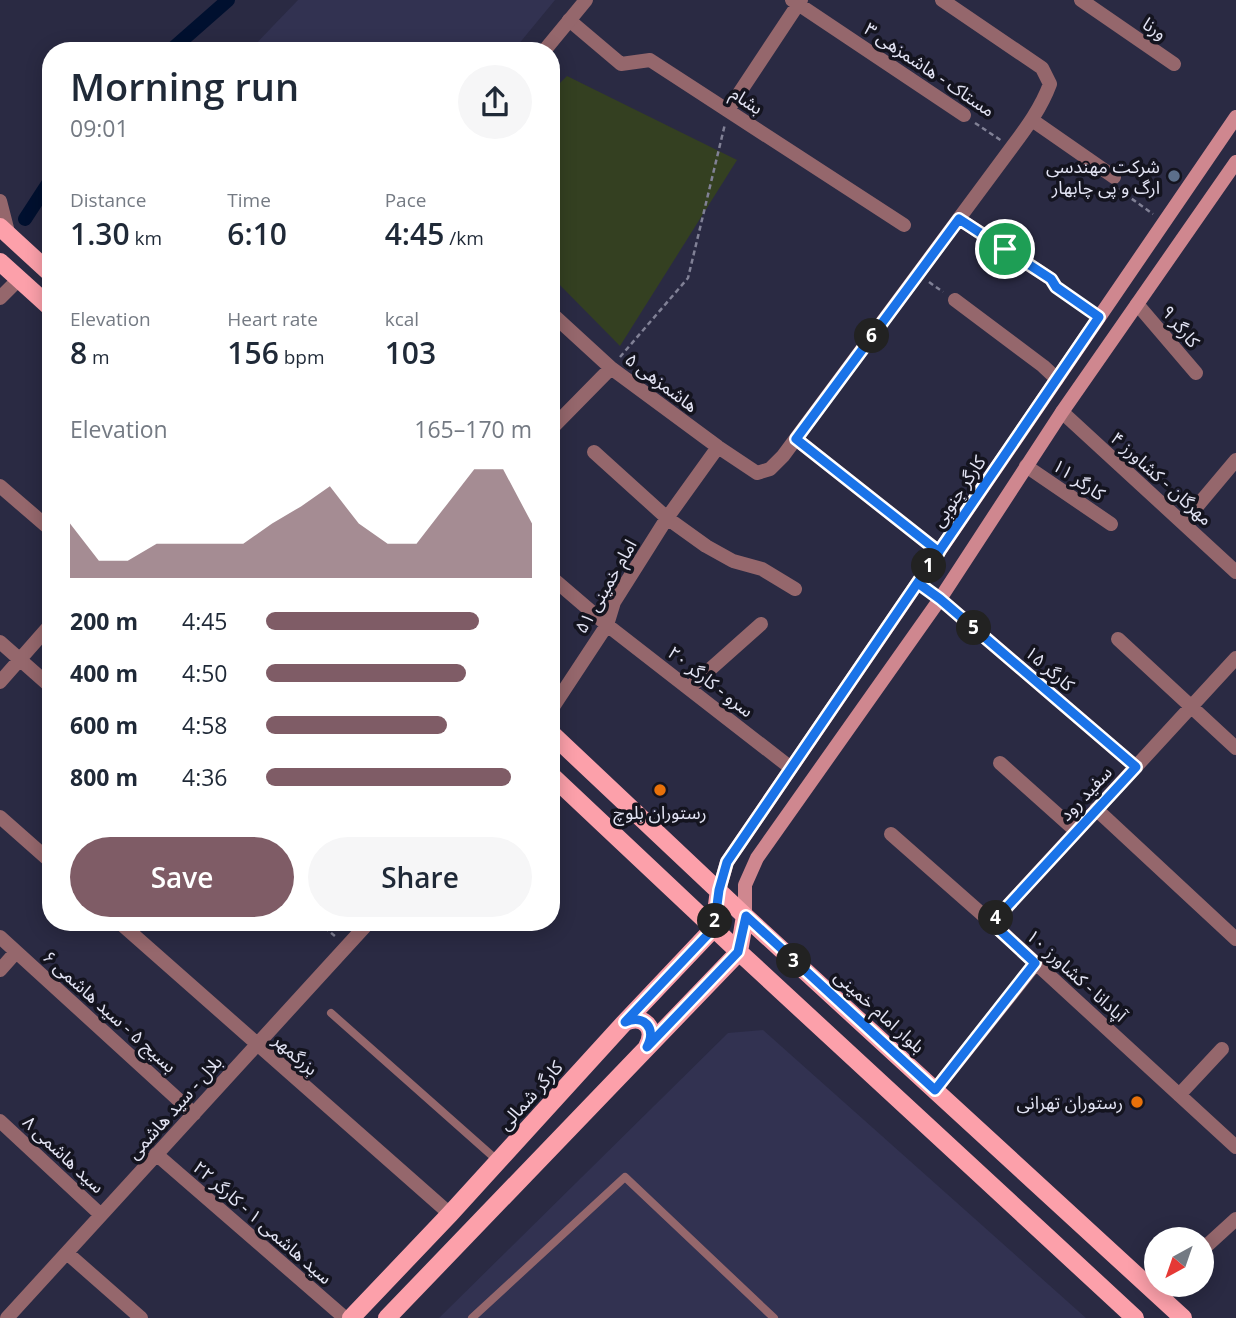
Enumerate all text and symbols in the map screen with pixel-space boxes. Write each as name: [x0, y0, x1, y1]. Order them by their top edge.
street label: ورنا: [1138, 11, 1172, 45]
street label: مستاک - هاشمزهی ۳: [860, 16, 1000, 122]
text: Morning run: [70, 60, 299, 112]
button: share: [458, 65, 532, 139]
street label: بشام: [725, 81, 768, 122]
text: 09:01: [70, 112, 129, 144]
place label: شرکت مهندسی ارگ و پی چابهار: [1046, 154, 1160, 199]
marker: شرکت مهندسی ارگ و پی چابهار: [1166, 168, 1182, 184]
text: Distance: [70, 187, 146, 213]
text: Time: [227, 187, 271, 213]
text: Pace: [385, 187, 426, 213]
text: 1.30: [70, 213, 130, 254]
text: 6:10: [227, 213, 287, 254]
text: 4:45: [385, 213, 444, 254]
pin: [975, 219, 1035, 279]
text: km: [130, 225, 162, 251]
text: /km: [444, 225, 484, 251]
icon: arrive: [986, 230, 1024, 268]
street label: کارگر ۹: [1156, 300, 1206, 353]
text: Elevation: [70, 306, 151, 332]
text: Heart rate: [227, 306, 318, 332]
text: kcal: [385, 306, 419, 332]
pin: 6: [854, 318, 890, 354]
text: 6: [866, 322, 877, 348]
text: 8: [70, 332, 87, 373]
text: 156: [227, 332, 279, 373]
text: 103: [385, 332, 436, 373]
text: m: [87, 344, 110, 370]
text: bpm: [279, 344, 325, 370]
street label: هاشمزهی ۵: [621, 347, 703, 417]
text: Elevation: [70, 413, 168, 445]
text: 165–170 m: [414, 413, 532, 445]
street label: مهرگان - کشاورز ۴: [1106, 426, 1218, 530]
street label: کارگر جنوبی: [925, 450, 991, 531]
street label: کارگر ۱۱: [1048, 453, 1110, 506]
street label: امام خمینی ۵۱: [568, 535, 644, 639]
pin: 1: [912, 548, 946, 584]
text: 1: [923, 552, 934, 578]
text: 200 m: [70, 605, 138, 637]
text: 4:45: [182, 605, 228, 637]
pin: 5: [956, 610, 992, 646]
text: 5: [968, 614, 979, 640]
street label: سرو - کارگر ۲۰: [663, 640, 759, 722]
street label: کارگر ۱۵: [1020, 640, 1080, 697]
text: 400 m: [70, 657, 138, 689]
text: 4:50: [182, 657, 228, 689]
text: 600 m: [70, 709, 138, 741]
text: 4:58: [182, 709, 228, 741]
street label: سفید رود: [1053, 760, 1117, 826]
text: 800 m: [70, 761, 138, 793]
text: 4:36: [182, 761, 228, 793]
marker: رستوران بلوچ: [652, 782, 668, 798]
place label: رستوران بلوچ: [613, 800, 707, 826]
button: Save: [70, 837, 294, 917]
button: Share: [308, 837, 532, 917]
pin: 4: [978, 900, 1014, 936]
pin: 2: [698, 904, 732, 939]
text: 4: [990, 904, 1001, 930]
text: 2: [709, 907, 720, 933]
street label: آپادانا - کشاورز ۱۰: [1022, 923, 1133, 1027]
pin: 3: [776, 944, 812, 978]
street label: بسیج ۵ - سید هاشمی ۶: [37, 945, 182, 1079]
text: 3: [788, 947, 799, 973]
street label: بلوار امام خمینی: [828, 964, 930, 1060]
street label: بزرگمهر: [268, 1027, 323, 1080]
street label: بلال - سید هاشمی: [121, 1050, 227, 1164]
street label: کارگر شمالی: [492, 1055, 568, 1135]
place label: رستوران تهرانی: [1017, 1090, 1123, 1114]
marker: رستوران تهرانی: [1129, 1094, 1145, 1110]
street label: سید هاشمی ۸: [18, 1110, 110, 1198]
street label: سید هاشمی ۱ - کارگر ۲۲: [188, 1155, 338, 1289]
north arrow: [1144, 1227, 1214, 1297]
map controls: [1144, 1227, 1214, 1297]

